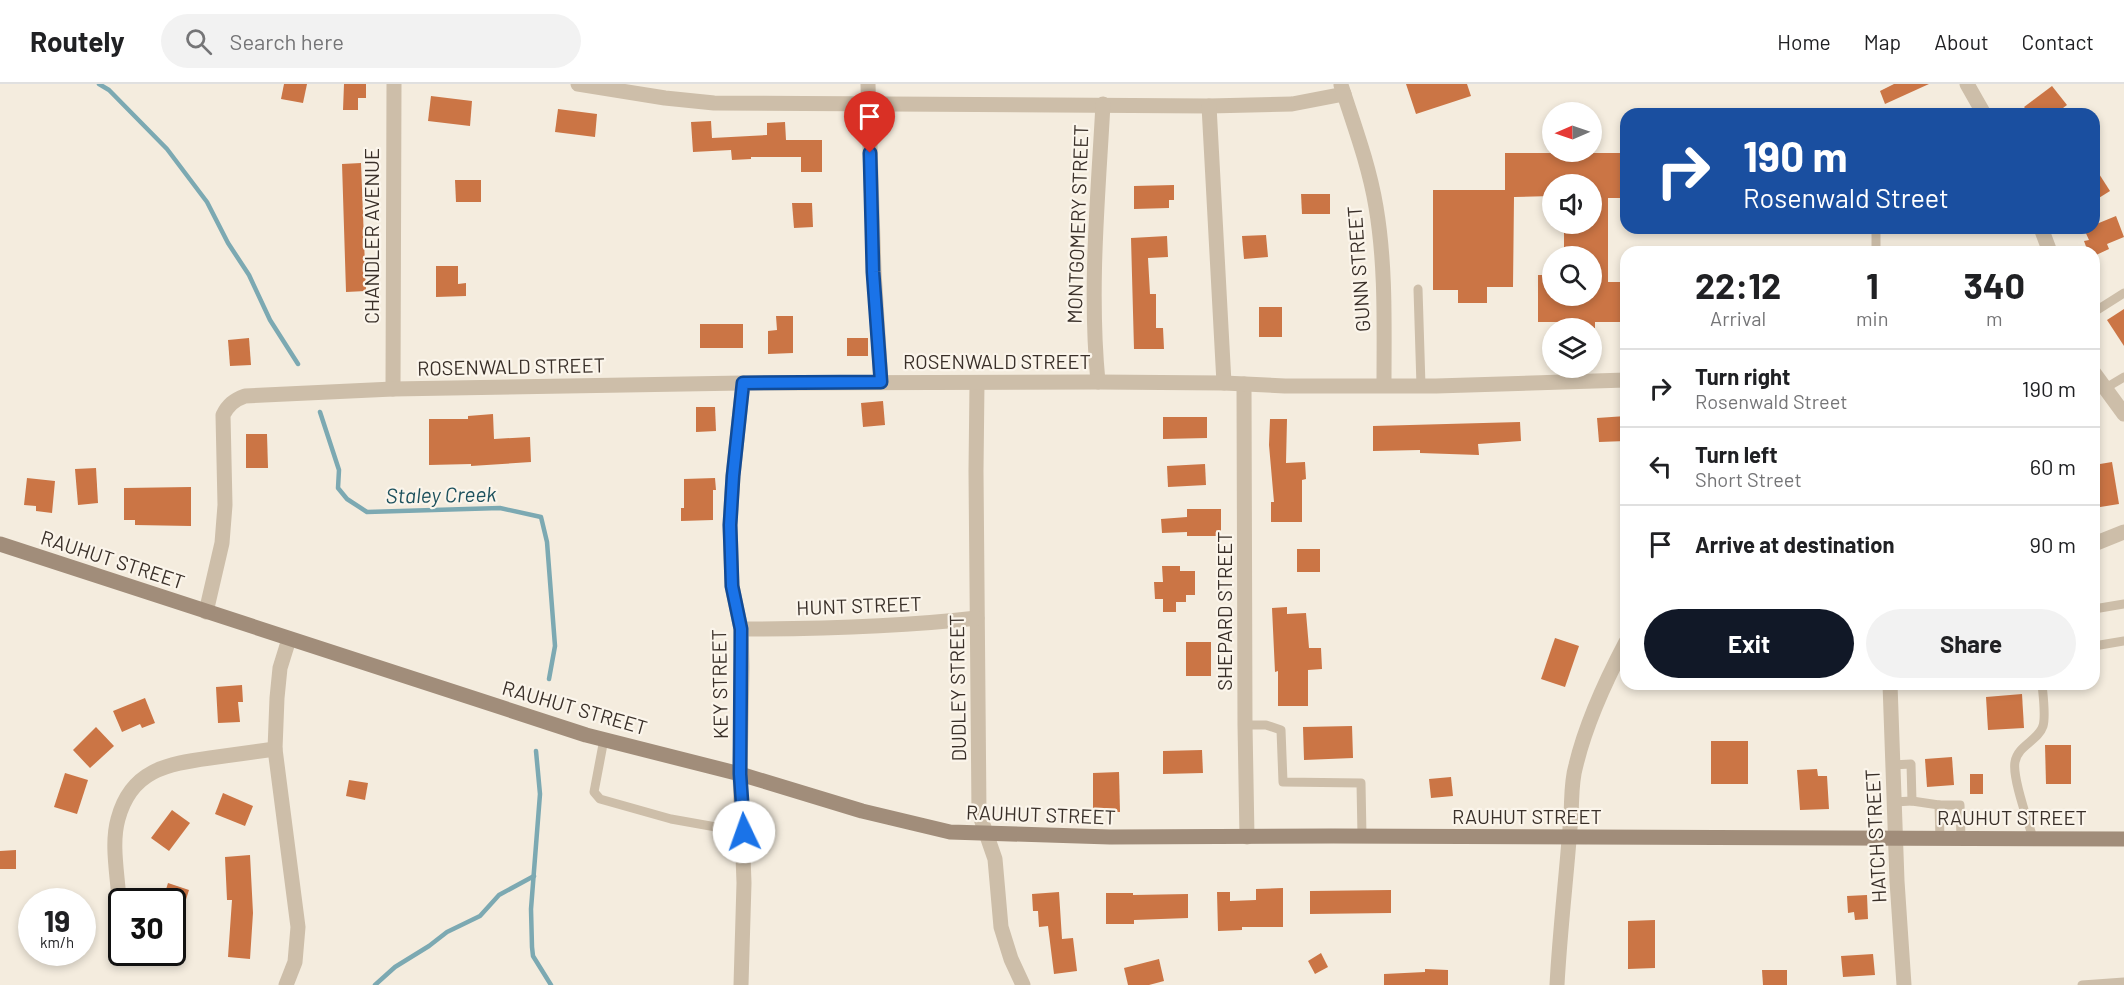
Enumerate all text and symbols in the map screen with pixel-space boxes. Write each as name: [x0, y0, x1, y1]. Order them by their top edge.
search box: [161, 14, 581, 68]
text: Routely: [30, 24, 125, 58]
icon: search: [182, 25, 215, 58]
text: Search here: [230, 28, 344, 54]
text: Home: [1777, 29, 1831, 54]
text: Map: [1864, 29, 1901, 54]
text: About: [1934, 29, 1989, 54]
text: Contact: [2022, 29, 2094, 54]
pin: [844, 91, 895, 153]
icon: arrive: [853, 100, 886, 133]
north arrow: [1542, 102, 1602, 162]
map controls: [1542, 102, 1602, 378]
street label: MONTGOMERY STREET: [1062, 124, 1092, 324]
text: 190 m: [1743, 130, 1848, 180]
icon: right: [1644, 132, 1722, 210]
street label: CHANDLER AVENUE: [359, 148, 383, 324]
button: sound: [1542, 174, 1602, 234]
text: Rosenwald Street: [1743, 181, 1949, 213]
street label: GUNN STREET: [1342, 205, 1374, 333]
button: search: [1542, 246, 1602, 306]
text: 22:12: [1695, 263, 1781, 306]
text: 1: [1866, 263, 1879, 306]
text: 340: [1963, 263, 2025, 306]
text: Arrival: [1710, 306, 1766, 330]
text: min: [1856, 306, 1889, 330]
text: m: [1986, 306, 2003, 330]
button: layers: [1542, 318, 1602, 378]
street label: ROSENWALD STREET: [903, 349, 1091, 373]
street label: ROSENWALD STREET: [417, 352, 605, 380]
text: Turn right: [1695, 363, 1790, 389]
icon: right: [1644, 372, 1677, 405]
text: 190 m: [2022, 375, 2076, 401]
text: Rosenwald Street: [1695, 389, 1848, 413]
text: Turn left: [1695, 441, 1778, 467]
icon: left: [1644, 450, 1677, 483]
text: 60 m: [2030, 453, 2076, 479]
text: Short Street: [1695, 467, 1802, 491]
water label: Staley Creek: [385, 481, 497, 507]
street label: RAUHUT STREET: [38, 524, 188, 594]
icon: arrive: [1644, 528, 1677, 561]
street label: SHEPARD STREET: [1212, 531, 1236, 691]
text: Arrive at destination: [1695, 531, 1894, 557]
text: 90 m: [2030, 531, 2076, 557]
street label: HUNT STREET: [796, 591, 922, 619]
button: Exit: [1644, 609, 1854, 678]
button: Share: [1866, 609, 2076, 678]
street label: DUDLEY STREET: [944, 614, 970, 762]
street label: KEY STREET: [706, 629, 732, 739]
street label: RAUHUT STREET: [500, 675, 650, 739]
street label: HATCH STREET: [1860, 768, 1890, 904]
street label: RAUHUT STREET: [966, 799, 1116, 829]
position arrow: [712, 800, 776, 864]
street label: RAUHUT STREET: [1452, 804, 1602, 828]
street label: RAUHUT STREET: [1937, 805, 2087, 829]
speed limit sign: 30: [108, 888, 186, 966]
text: 19: [44, 902, 70, 938]
text: km/h: [40, 933, 74, 951]

